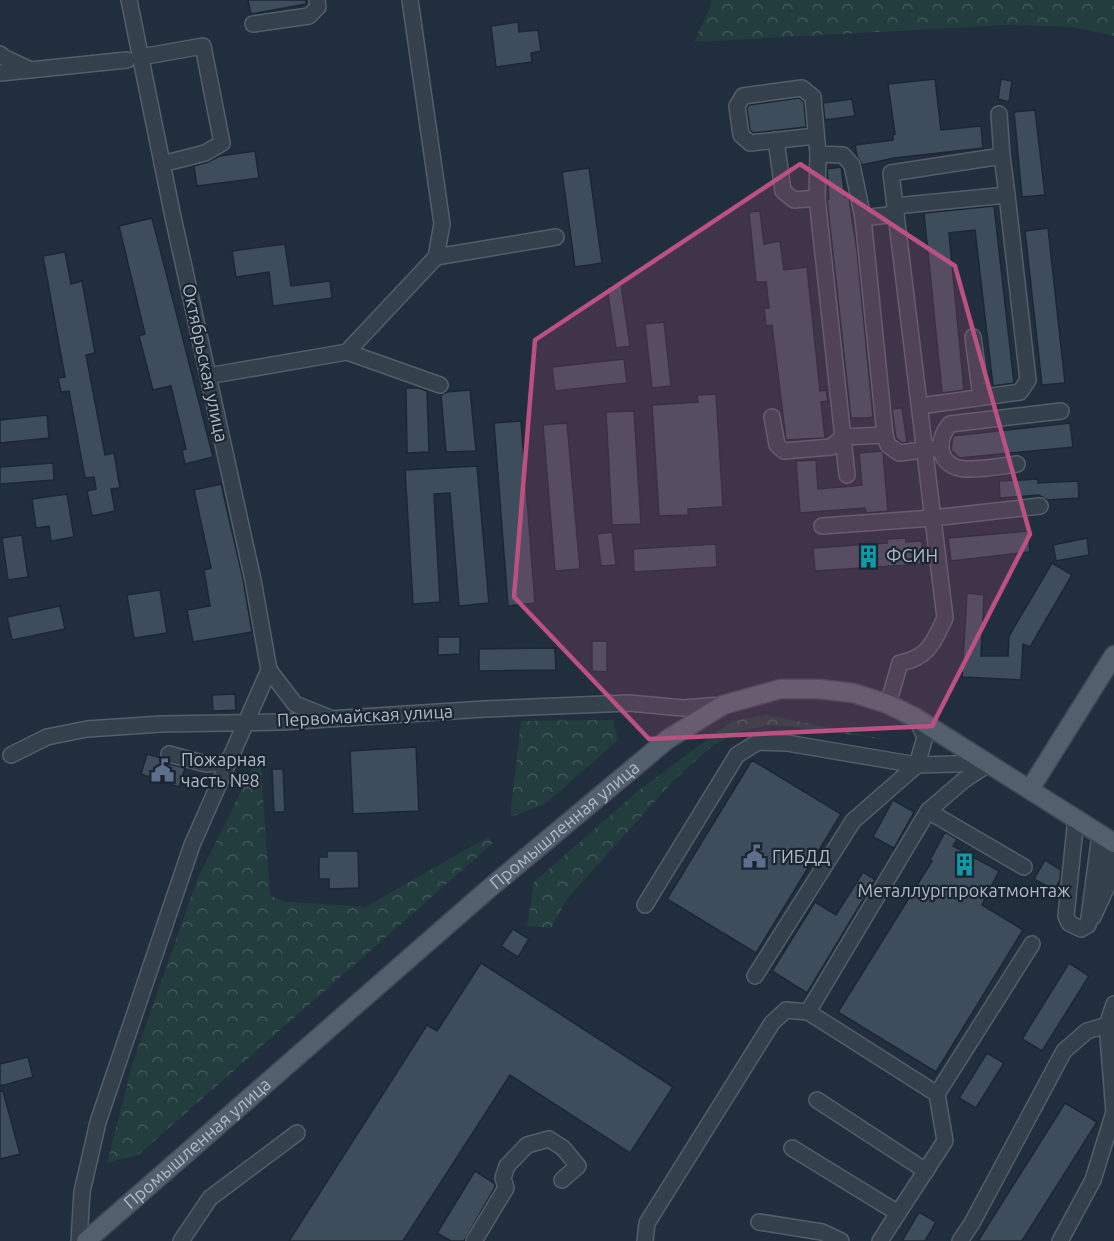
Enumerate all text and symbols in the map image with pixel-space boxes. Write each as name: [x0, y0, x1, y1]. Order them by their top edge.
street label: Октябрьская улица: [179, 282, 233, 444]
building icon: ФСИН: [855, 543, 881, 569]
place label: ФСИН: [886, 545, 938, 565]
street label: Первомайская улица: [276, 700, 453, 730]
place label: Пожарная часть №8: [181, 749, 266, 790]
street label: Промышленная улица: [485, 756, 643, 893]
public building icon: Пожарная часть №8: [150, 757, 176, 783]
public building icon: ГИБДД: [741, 844, 767, 870]
place label: ГИБДД: [772, 846, 830, 866]
building icon: Металлургпрокатмонтаж: [951, 852, 977, 878]
place label: Металлургпрокатмонтаж: [858, 880, 1071, 900]
street label: Промышленная улица: [119, 1073, 274, 1212]

